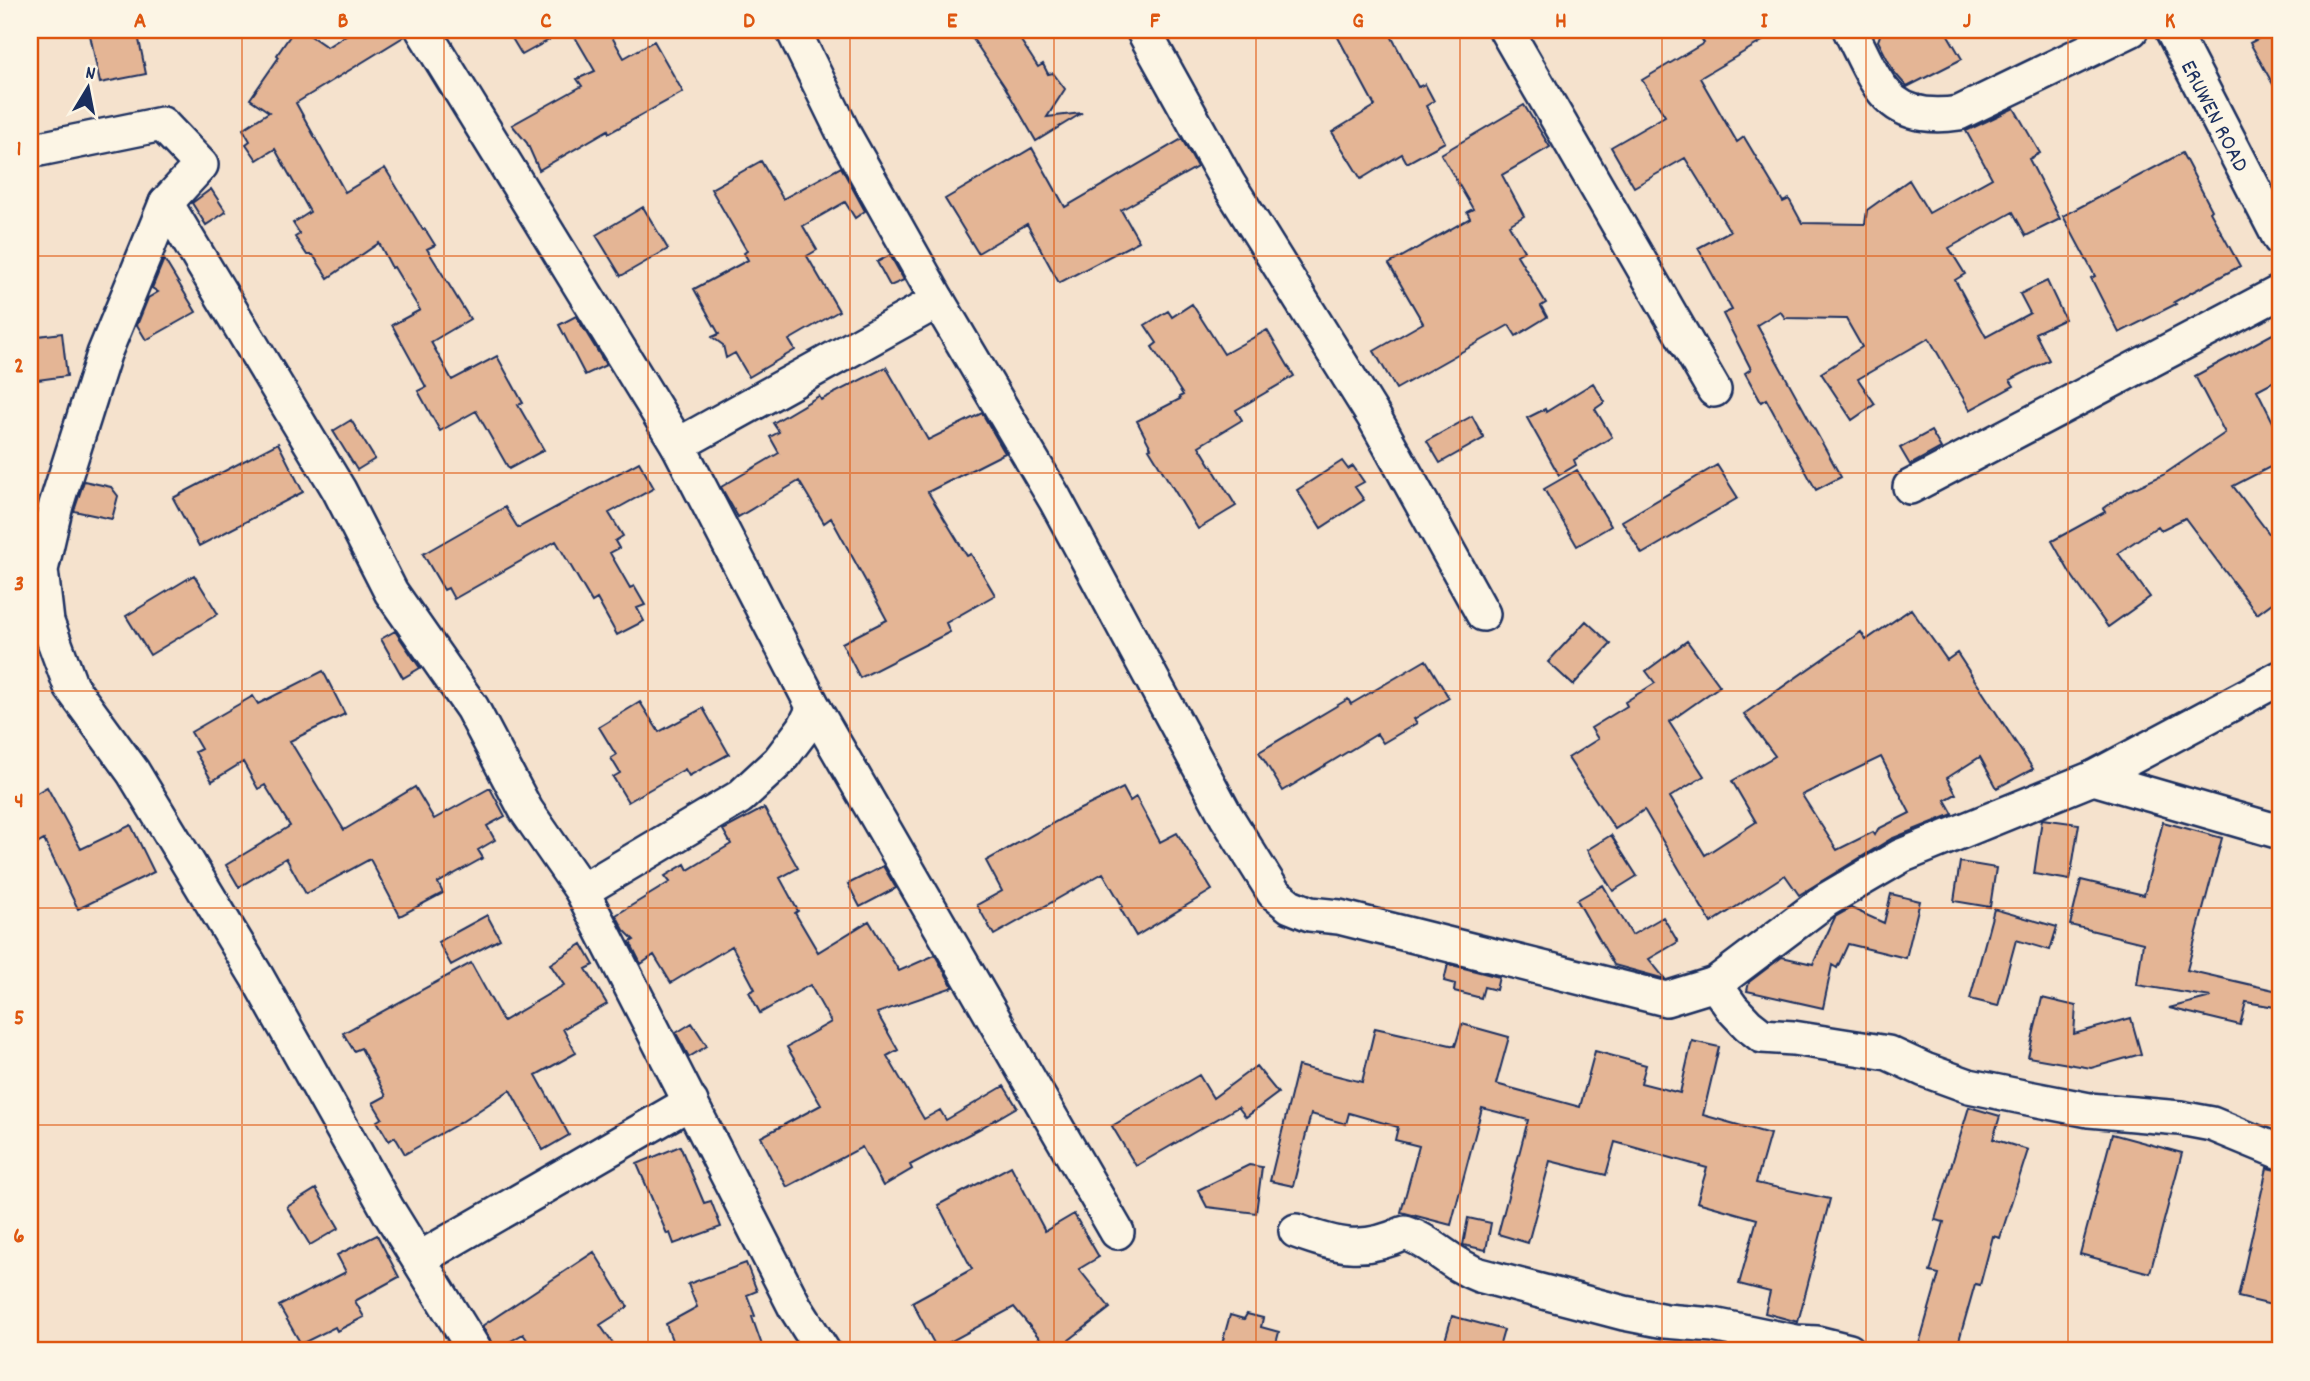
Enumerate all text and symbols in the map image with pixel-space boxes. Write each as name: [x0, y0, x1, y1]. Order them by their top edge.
text: A: [134, 6, 146, 39]
text: B: [338, 6, 349, 39]
text: C: [540, 6, 552, 39]
text: D: [743, 6, 755, 39]
text: E: [947, 6, 958, 39]
text: F: [1150, 6, 1161, 39]
text: G: [1352, 6, 1364, 39]
text: H: [1555, 6, 1567, 39]
text: I: [1760, 6, 1768, 39]
text: J: [1963, 6, 1971, 39]
text: K: [2165, 6, 2176, 39]
north arrow: [52, 52, 122, 122]
street label: ERUWEN ROAD: [2170, 55, 2256, 179]
text: N: [83, 61, 97, 89]
text: 1: [16, 134, 22, 167]
text: 2: [14, 351, 24, 384]
text: 3: [14, 569, 24, 602]
text: 4: [14, 786, 24, 819]
text: 5: [14, 1003, 24, 1036]
text: 6: [13, 1221, 25, 1254]

